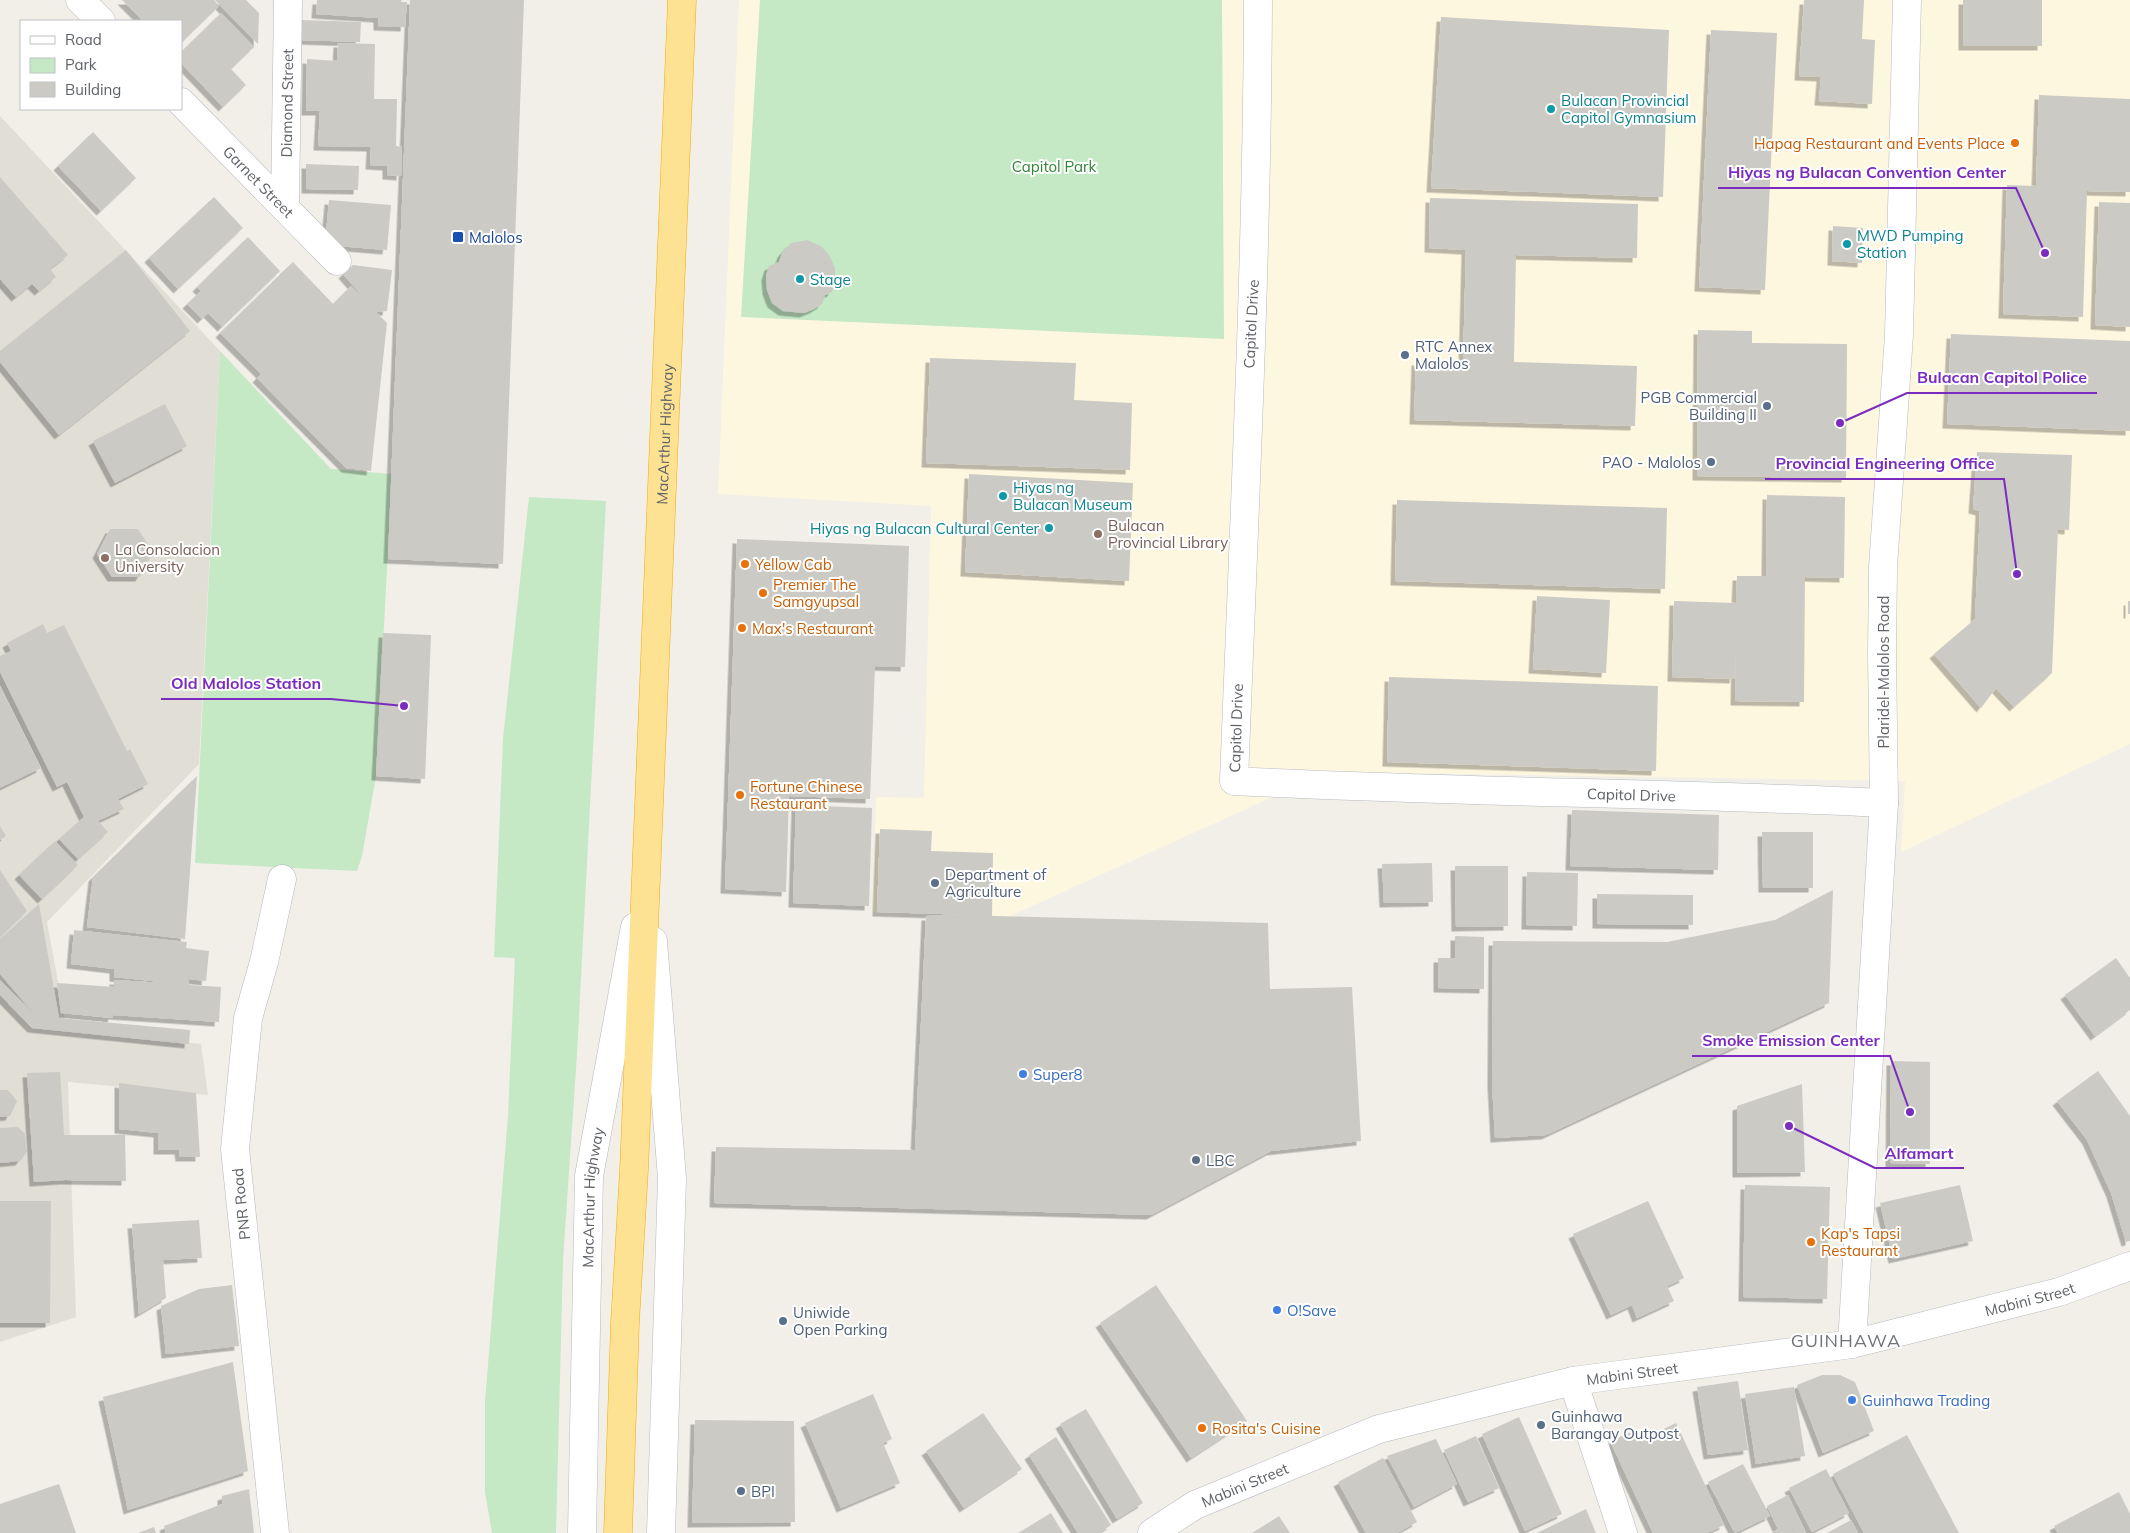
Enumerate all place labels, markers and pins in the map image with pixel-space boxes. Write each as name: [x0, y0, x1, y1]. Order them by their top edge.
place label: Bulacan Provincial Capitol Gymnasium: [1561, 91, 1697, 127]
marker: Bulacan Provincial Capitol Gymnasium: [1545, 103, 1557, 115]
place label: Hapag Restaurant and Events Place: [1754, 134, 2005, 153]
marker: Hapag Restaurant and Events Place: [2009, 137, 2021, 149]
callout: Hiyas ng Bulacan Convention Center: [1718, 157, 2016, 188]
place label: MWD Pumping Station: [1857, 226, 1964, 262]
place label: Malolos: [469, 228, 523, 247]
marker: Malolos: [451, 230, 465, 244]
marker: MWD Pumping Station: [1841, 238, 1853, 250]
place label: Stage: [810, 270, 851, 289]
marker: Stage: [794, 273, 806, 285]
place label: RTC Annex Malolos: [1415, 337, 1492, 373]
marker: RTC Annex Malolos: [1399, 349, 1411, 361]
callout: Bulacan Capitol Police: [1907, 362, 2097, 393]
place label: PGB Commercial Building II: [1641, 388, 1757, 424]
marker: PGB Commercial Building II: [1761, 400, 1773, 412]
callout: Provincial Engineering Office: [1765, 448, 2004, 479]
place label: PAO - Malolos: [1602, 453, 1701, 472]
marker: PAO - Malolos: [1705, 456, 1717, 468]
place label: Hiyas ng Bulacan Museum: [1013, 478, 1132, 514]
marker: Hiyas ng Bulacan Museum: [997, 490, 1009, 502]
place label: Bulacan Provincial Library: [1108, 516, 1228, 552]
place label: Hiyas ng Bulacan Cultural Center: [810, 519, 1040, 538]
marker: Hiyas ng Bulacan Cultural Center: [1043, 522, 1055, 534]
marker: Bulacan Provincial Library: [1092, 528, 1104, 540]
place label: La Consolacion University: [115, 540, 220, 576]
marker: La Consolacion University: [99, 552, 111, 564]
place label: Yellow Cab: [754, 555, 832, 574]
marker: Yellow Cab: [739, 558, 751, 570]
place label: Premier The Samgyupsal: [773, 575, 859, 611]
marker: Premier The Samgyupsal: [757, 587, 769, 599]
place label: Max's Restaurant: [752, 619, 874, 638]
marker: Max's Restaurant: [736, 622, 748, 634]
callout: Old Malolos Station: [161, 668, 331, 699]
place label: Fortune Chinese Restaurant: [750, 777, 863, 813]
marker: Fortune Chinese Restaurant: [734, 789, 746, 801]
place label: Department of Agriculture: [945, 865, 1047, 901]
marker: Department of Agriculture: [929, 877, 941, 889]
callout: Smoke Emission Center: [1692, 1025, 1890, 1056]
place label: Super8: [1033, 1065, 1083, 1084]
marker: Super8: [1017, 1068, 1029, 1080]
callout: Alfamart: [1875, 1137, 1964, 1168]
place label: LBC: [1206, 1151, 1235, 1170]
marker: LBC: [1190, 1154, 1202, 1166]
place label: Kap's Tapsi Restaurant: [1821, 1224, 1900, 1260]
marker: Kap's Tapsi Restaurant: [1805, 1236, 1817, 1248]
place label: O!Save: [1287, 1301, 1336, 1320]
place label: Uniwide Open Parking: [793, 1303, 887, 1339]
marker: O!Save: [1271, 1304, 1283, 1316]
marker: Uniwide Open Parking: [777, 1315, 789, 1327]
place label: Guinhawa Trading: [1862, 1391, 1990, 1410]
marker: Guinhawa Trading: [1846, 1394, 1858, 1406]
place label: Guinhawa Barangay Outpost: [1551, 1407, 1679, 1443]
place label: Rosita's Cuisine: [1212, 1419, 1321, 1438]
marker: Guinhawa Barangay Outpost: [1535, 1419, 1547, 1431]
marker: Rosita's Cuisine: [1196, 1422, 1208, 1434]
place label: BPI: [751, 1482, 775, 1501]
marker: BPI: [735, 1485, 747, 1497]

